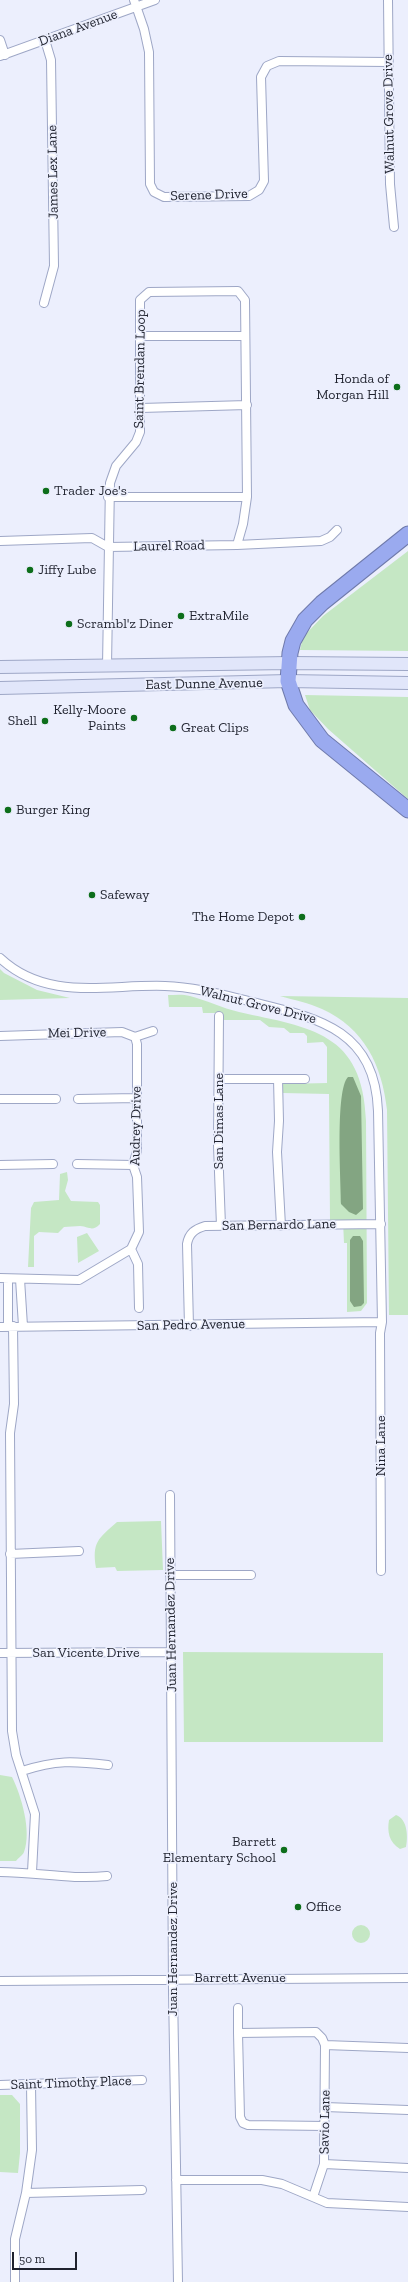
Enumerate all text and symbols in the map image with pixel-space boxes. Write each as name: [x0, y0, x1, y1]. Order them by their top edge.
street label: Diana Avenue: [36, 6, 120, 50]
street label: Walnut Grove Drive: [380, 54, 398, 174]
street label: James Lex Lane: [44, 125, 62, 219]
street label: Serene Drive: [170, 185, 248, 205]
street label: Saint Brendan Loop: [131, 309, 149, 429]
place label: Honda of Morgan Hill: [316, 371, 389, 404]
marker: Honda of Morgan Hill: [392, 382, 402, 392]
place label: Trader Joe's: [54, 483, 127, 499]
marker: Trader Joe's: [41, 486, 51, 496]
street label: Laurel Road: [133, 537, 205, 555]
place label: Jiffy Lube: [38, 562, 96, 578]
marker: Jiffy Lube: [25, 565, 35, 575]
place label: ExtraMile: [189, 608, 249, 624]
marker: ExtraMile: [176, 611, 186, 621]
place label: Scrambl'z Diner: [77, 616, 173, 632]
marker: Scrambl'z Diner: [64, 619, 74, 629]
street label: East Dunne Avenue: [145, 675, 263, 693]
place label: Kelly-Moore Paints: [53, 702, 126, 734]
place label: Shell: [8, 713, 37, 729]
marker: Kelly-Moore Paints: [129, 713, 139, 723]
marker: Shell: [40, 716, 50, 726]
place label: Great Clips: [181, 720, 249, 736]
marker: Great Clips: [168, 723, 178, 733]
place label: Burger King: [16, 802, 90, 818]
marker: Burger King: [3, 805, 13, 815]
place label: Safeway: [100, 887, 149, 903]
marker: Safeway: [87, 890, 97, 900]
place label: The Home Depot: [192, 909, 294, 925]
marker: The Home Depot: [297, 912, 307, 922]
street label: Walnut Grove Drive: [198, 982, 318, 1028]
street label: Mei Drive: [48, 1024, 106, 1042]
street label: San Dimas Lane: [211, 1073, 227, 1169]
street label: Audrey Drive: [127, 1086, 145, 1166]
street label: San Bernardo Lane: [222, 1216, 336, 1234]
street label: San Pedro Avenue: [137, 1316, 245, 1334]
street label: Nina Lane: [373, 1416, 389, 1476]
street label: Juan Hernandez Drive: [161, 1558, 181, 1692]
street label: San Vicente Drive: [32, 1645, 140, 1661]
place label: Barrett Elementary School: [163, 1834, 276, 1866]
marker: Barrett Elementary School: [279, 1845, 289, 1855]
street label: Juan Hernandez Drive: [165, 1882, 181, 2016]
place label: Office: [306, 1899, 341, 1915]
marker: Office: [293, 1902, 303, 1912]
street label: Barrett Avenue: [194, 1970, 286, 1986]
street label: Saint Timothy Place: [10, 2072, 132, 2094]
street label: Savio Lane: [316, 2090, 334, 2154]
scale bar: [14, 2244, 79, 2270]
text: 50 m: [19, 2252, 45, 2266]

